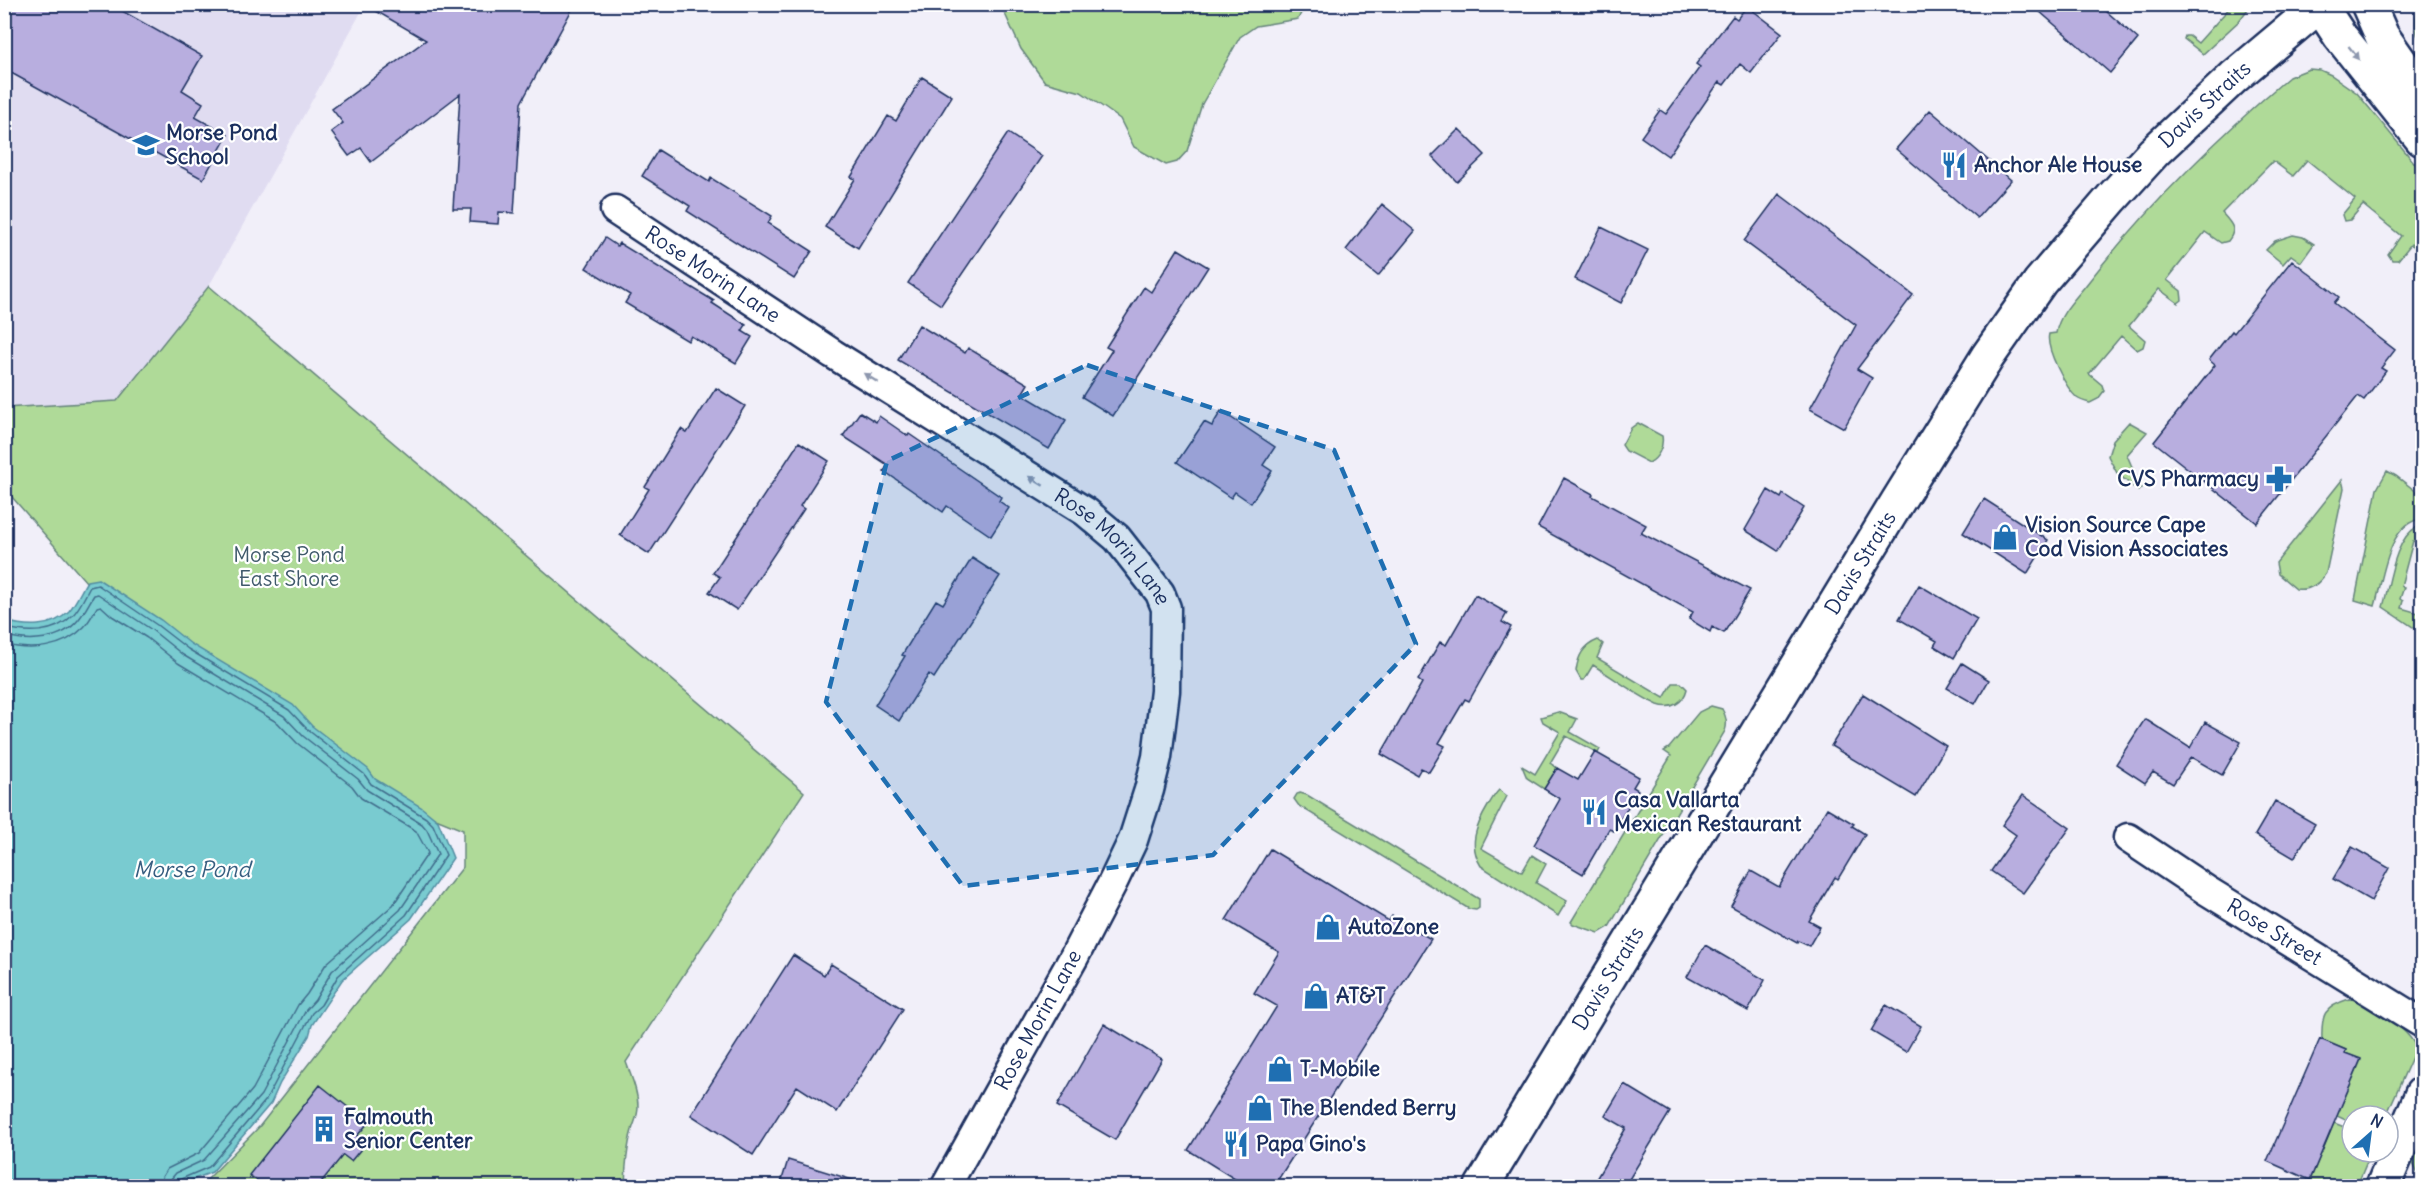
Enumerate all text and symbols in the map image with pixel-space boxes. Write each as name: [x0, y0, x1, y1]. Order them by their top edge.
one-way arrow: [2347, 45, 2359, 60]
street label: Davis Straits: [2153, 55, 2256, 154]
place label: Morse Pond School: [166, 119, 278, 170]
school or university icon: Morse Pond School: [131, 130, 161, 160]
restaurant icon: Anchor Ale House: [1939, 150, 1969, 180]
place label: Anchor Ale House: [1974, 151, 2142, 178]
street label: Rose Morin Lane: [640, 220, 786, 329]
one-way arrow: [863, 372, 879, 383]
pharmacy icon: CVS Pharmacy: [2264, 464, 2294, 494]
place label: CVS Pharmacy: [2117, 465, 2259, 492]
one-way arrow: [1028, 476, 1044, 487]
street label: Rose Morin Lane: [1049, 482, 1177, 609]
street label: Davis Straits: [1818, 506, 1902, 619]
place label: Vision Source Cape Cod Vision Associates: [2025, 511, 2229, 562]
shop icon: Vision Source Cape Cod Vision Associates: [1990, 522, 2020, 552]
park label: Morse Pond East Shore: [233, 541, 345, 592]
place label: Casa Vallarta Mexican Restaurant: [1614, 786, 1802, 837]
restaurant icon: Casa Vallarta Mexican Restaurant: [1579, 797, 1609, 827]
water label: Morse Pond: [134, 855, 254, 883]
street label: Rose Street: [2222, 892, 2327, 971]
shop icon: AutoZone: [1313, 912, 1343, 942]
place label: AutoZone: [1348, 913, 1439, 940]
street label: Davis Straits: [1566, 921, 1649, 1035]
street label: Rose Morin Lane: [988, 945, 1087, 1095]
shop icon: AT&T: [1301, 981, 1331, 1011]
place label: AT&T: [1336, 982, 1386, 1009]
shop icon: T-Mobile: [1265, 1054, 1295, 1084]
place label: T-Mobile: [1300, 1055, 1380, 1082]
shop icon: The Blended Berry: [1245, 1093, 1275, 1123]
place label: The Blended Berry: [1280, 1094, 1456, 1121]
place label: Falmouth Senior Center: [344, 1103, 473, 1154]
north arrow: [2340, 1104, 2400, 1164]
text: N: [2367, 1109, 2387, 1132]
building icon: Falmouth Senior Center: [309, 1114, 339, 1144]
restaurant icon: Papa Gino's: [1221, 1129, 1251, 1159]
place label: Papa Gino's: [1256, 1130, 1367, 1157]

